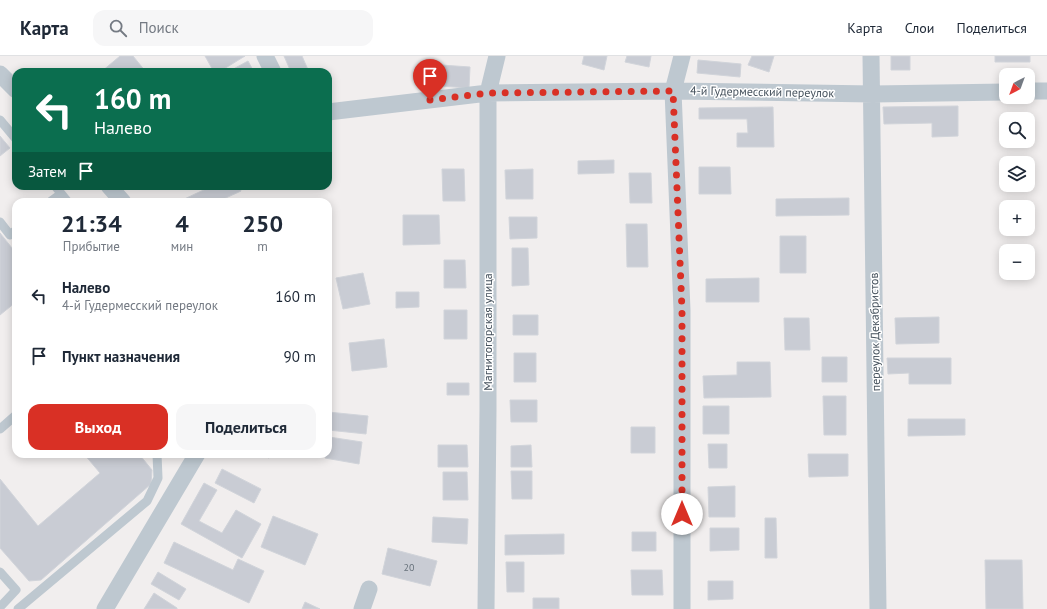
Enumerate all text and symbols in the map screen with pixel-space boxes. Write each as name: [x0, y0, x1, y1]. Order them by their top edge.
search box: [93, 10, 373, 46]
text: Карта: [20, 16, 69, 40]
icon: search: [107, 17, 129, 39]
text: Поиск: [139, 18, 179, 37]
text: Карта: [847, 19, 883, 37]
text: Слои: [905, 19, 934, 37]
text: Поделиться: [956, 19, 1027, 37]
pin: [413, 59, 447, 100]
icon: arrive: [419, 65, 441, 87]
north arrow: [999, 68, 1035, 104]
map controls: [999, 68, 1035, 280]
text: 160 m: [94, 80, 171, 117]
street label: 4-й Гудермесский переулок: [690, 83, 834, 100]
icon: left: [28, 84, 80, 136]
button: search: [999, 112, 1035, 148]
text: Налево: [94, 116, 152, 139]
button: layers: [999, 156, 1035, 192]
icon: arrive: [75, 160, 97, 182]
text: Затем: [28, 162, 67, 181]
button: +: [999, 200, 1035, 236]
text: 21:34: [61, 208, 122, 239]
text: 4: [175, 208, 189, 239]
text: 250: [242, 208, 283, 239]
text: Прибытие: [63, 238, 120, 255]
text: мин: [171, 238, 193, 255]
text: m: [257, 238, 268, 255]
button: −: [999, 244, 1035, 280]
street label: Магнитогорская улица: [480, 273, 495, 391]
street label: переулок Декабристов: [866, 273, 883, 391]
text: Налево: [62, 278, 110, 297]
icon: left: [28, 285, 50, 307]
text: 160 m: [275, 287, 316, 306]
text: 4-й Гудермесский переулок: [62, 297, 218, 314]
icon: arrive: [28, 345, 50, 367]
text: Пункт назначения: [62, 347, 180, 366]
text: 90 m: [283, 347, 316, 366]
button: Выход: [28, 404, 168, 450]
button: Поделиться: [176, 404, 316, 450]
position arrow: [661, 493, 703, 535]
house number: 20: [404, 561, 415, 574]

